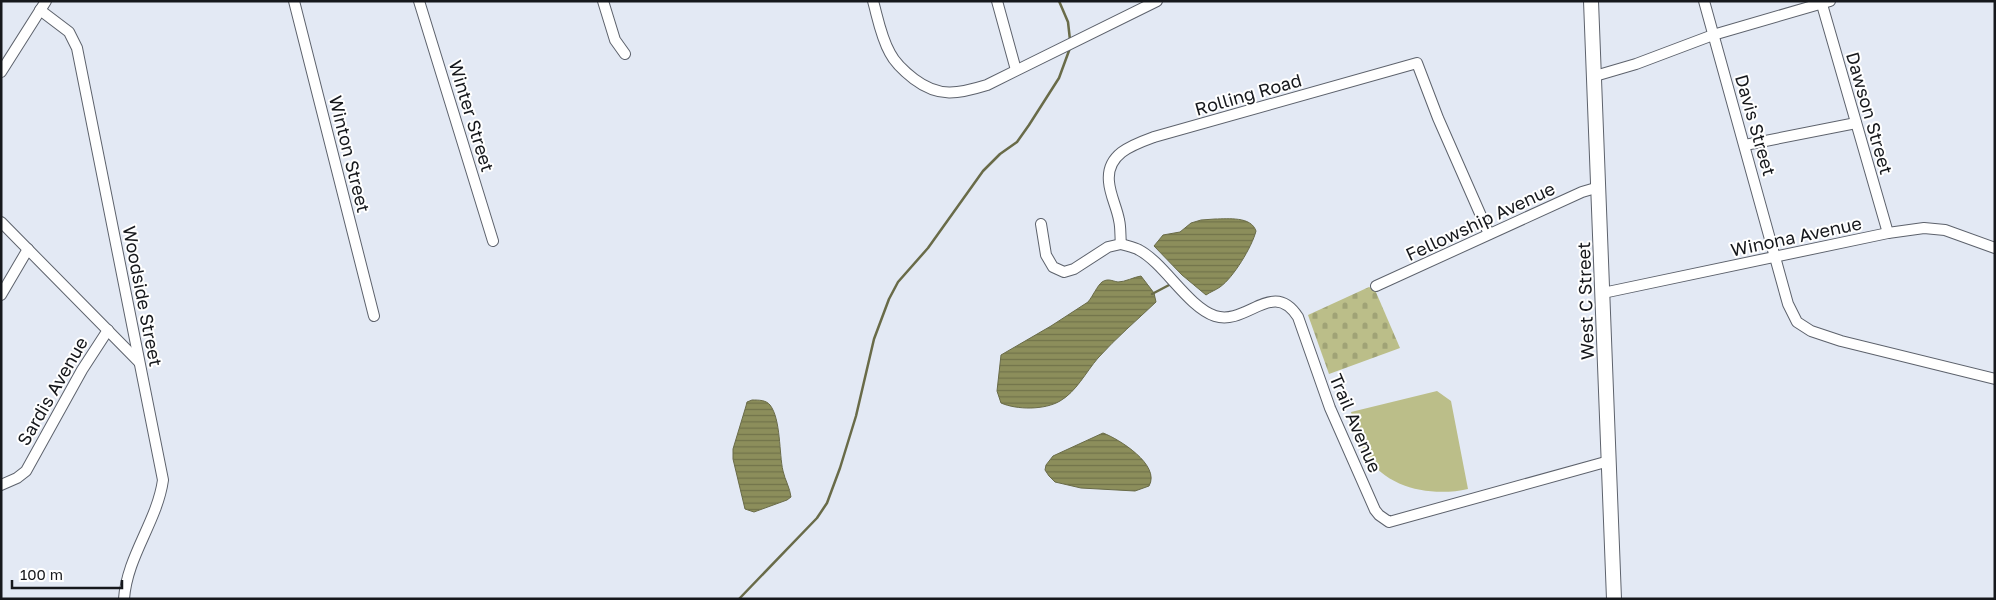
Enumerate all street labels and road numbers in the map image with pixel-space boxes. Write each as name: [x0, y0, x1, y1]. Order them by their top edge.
street label: Dawson Street: [1842, 49, 1898, 177]
street label: Winter Street: [445, 58, 499, 174]
street label: Rolling Road: [1192, 68, 1304, 120]
street label: Davis Street: [1731, 72, 1781, 178]
street label: Winton Street: [325, 93, 375, 215]
street label: Fellowship Avenue: [1402, 177, 1558, 265]
street label: Winona Avenue: [1729, 211, 1863, 261]
street label: Woodside Street: [119, 224, 167, 368]
street label: West C Street: [1572, 242, 1598, 360]
street label: Sardis Avenue: [12, 333, 92, 449]
street label: Trail Avenue: [1325, 370, 1387, 476]

